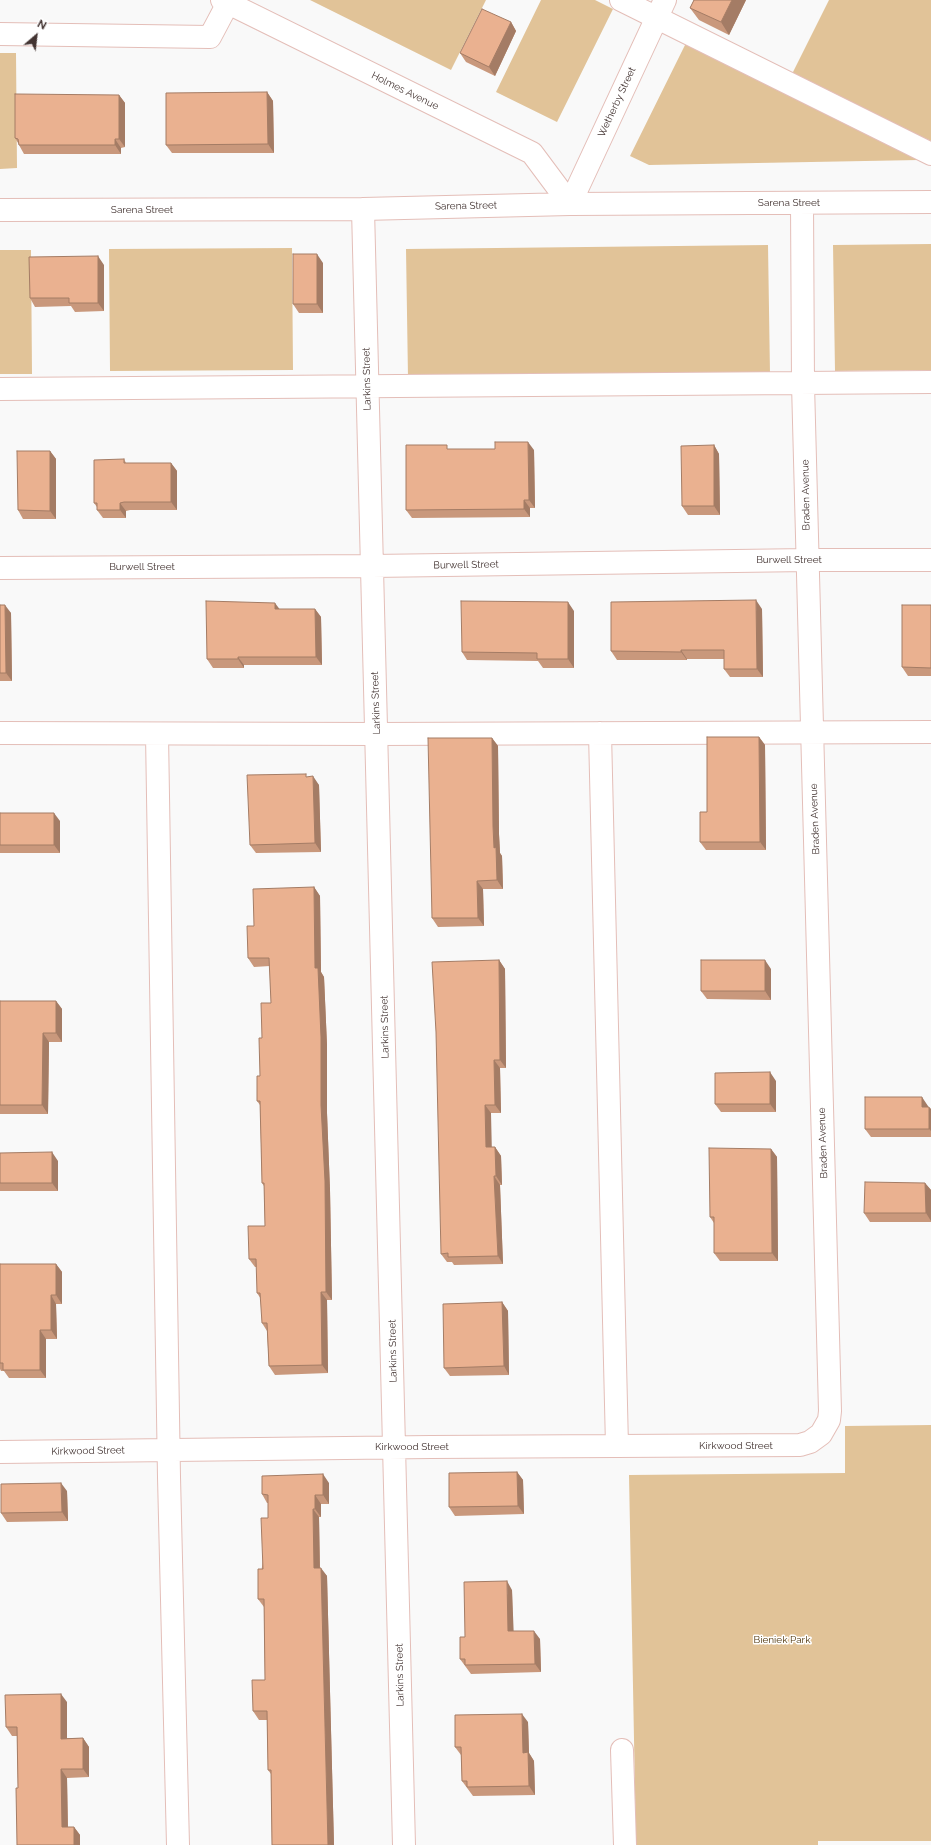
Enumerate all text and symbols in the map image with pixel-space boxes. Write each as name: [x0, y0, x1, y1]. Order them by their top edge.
north arrow: [16, 16, 56, 56]
text: N: [35, 17, 49, 33]
street label: Wetherby Street: [596, 65, 638, 139]
street label: Holmes Avenue: [369, 69, 441, 113]
street label: Sarena Street: [758, 197, 820, 209]
street label: Sarena Street: [435, 199, 497, 213]
street label: Sarena Street: [111, 204, 173, 216]
street label: Larkins Street: [360, 347, 374, 411]
street label: Braden Avenue: [799, 459, 813, 531]
street label: Burwell Street: [756, 554, 822, 566]
street label: Burwell Street: [433, 558, 499, 572]
street label: Burwell Street: [109, 561, 175, 573]
street label: Larkins Street: [369, 671, 383, 735]
street label: Braden Avenue: [808, 783, 822, 855]
street label: Larkins Street: [378, 995, 392, 1059]
street label: Braden Avenue: [816, 1107, 830, 1179]
street label: Larkins Street: [386, 1319, 400, 1383]
street label: Kirkwood Street: [699, 1440, 773, 1452]
street label: Kirkwood Street: [375, 1441, 449, 1453]
street label: Kirkwood Street: [51, 1444, 125, 1458]
park label: Bieniek Park: [754, 1634, 810, 1646]
street label: Larkins Street: [393, 1643, 407, 1707]

